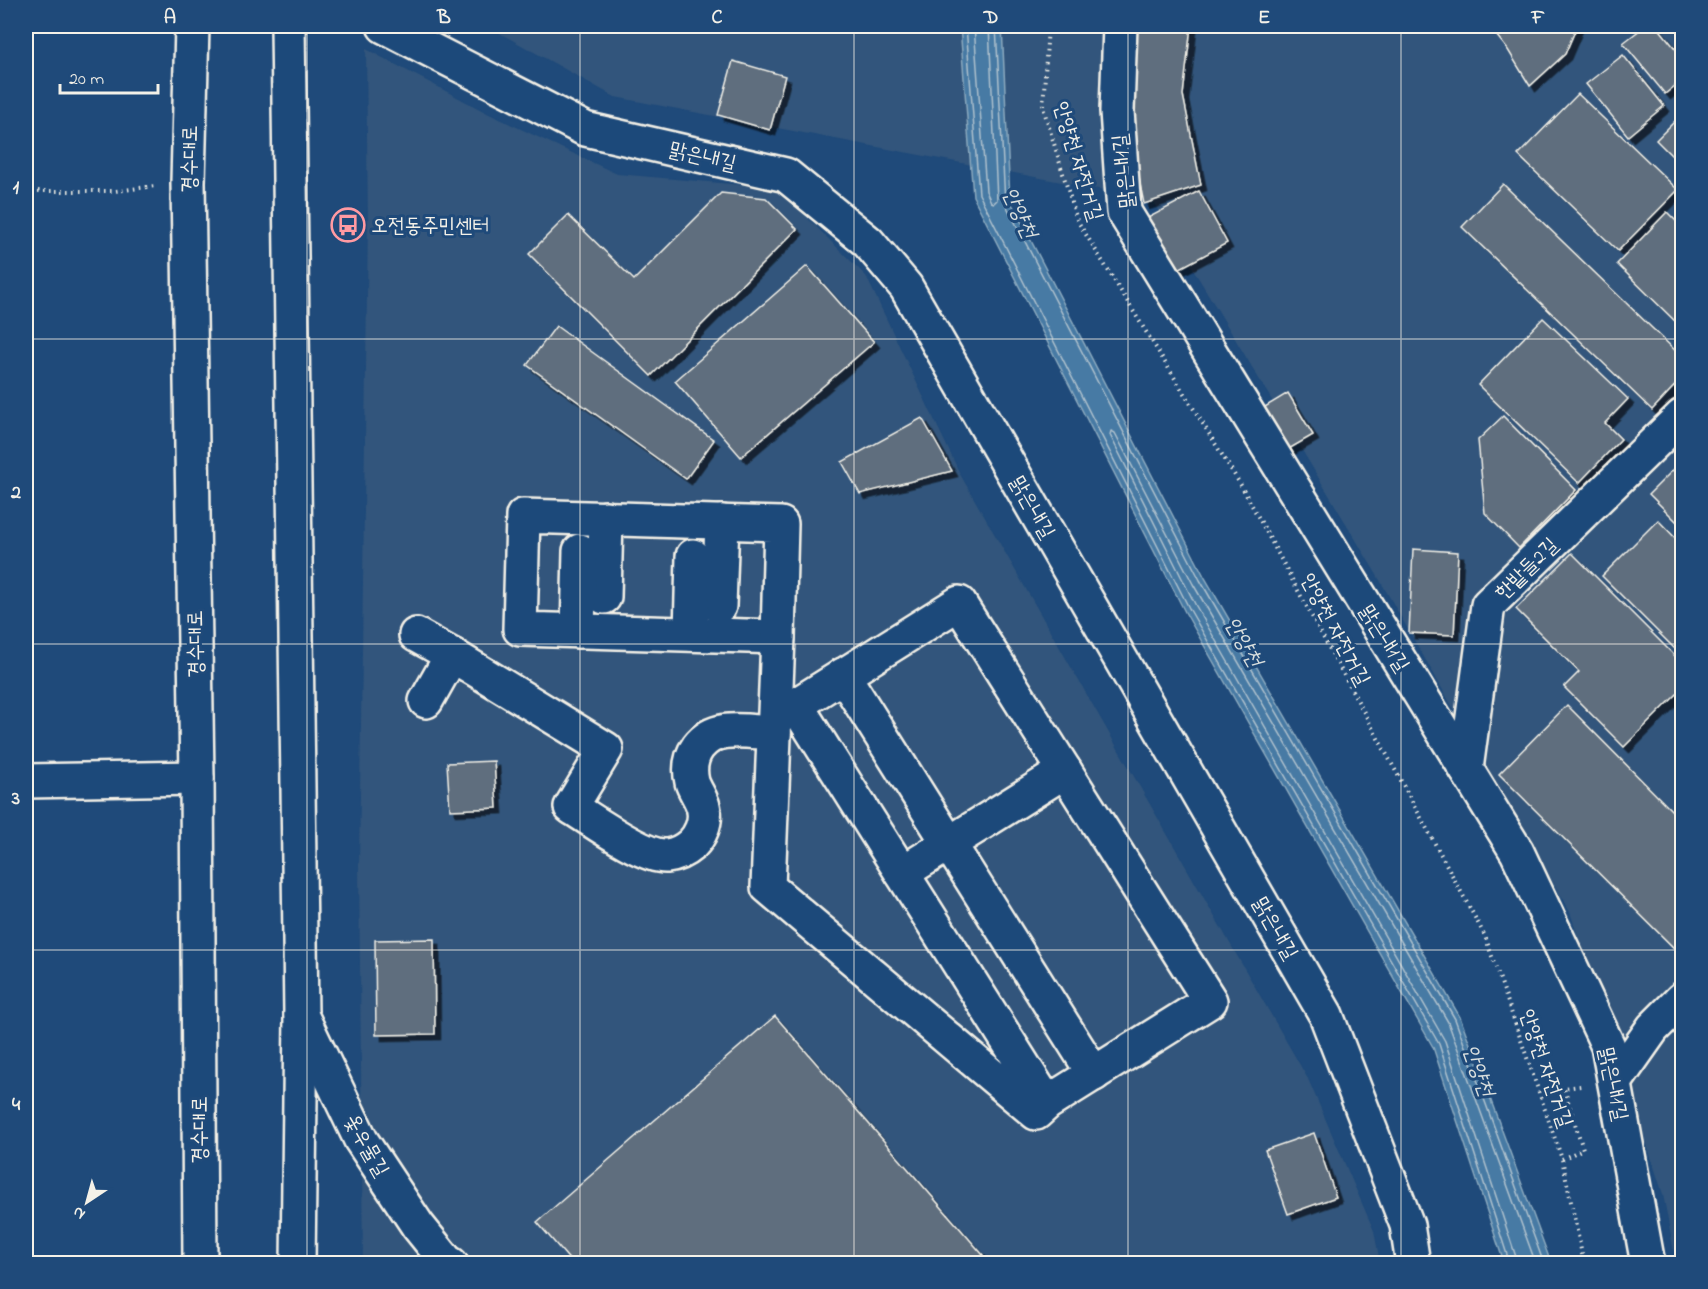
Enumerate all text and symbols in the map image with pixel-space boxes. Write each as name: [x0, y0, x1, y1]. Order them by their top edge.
text: A: [164, 4, 176, 33]
text: B: [436, 4, 451, 33]
text: C: [712, 4, 723, 33]
text: D: [983, 4, 998, 33]
text: E: [1258, 4, 1270, 33]
text: F: [1531, 4, 1545, 33]
scale bar: [60, 57, 158, 95]
text: 20 m: [69, 67, 104, 93]
street label: 안양천 자전거길: [1045, 98, 1110, 225]
street label: 경수대로: [175, 125, 207, 193]
street label: 맑은내1길: [1106, 132, 1144, 209]
street label: 맑은내길: [666, 136, 739, 180]
text: 1: [13, 174, 20, 203]
water label: 안양천: [993, 182, 1045, 246]
bus stop icon: 오전동주민센터: [330, 207, 366, 243]
place label: 오전동주민센터: [371, 212, 489, 242]
street label: 맑은내길: [1001, 471, 1061, 545]
text: 2: [10, 479, 21, 508]
street label: 한밭들2길: [1489, 531, 1566, 607]
street label: 안양천 자전거길: [1292, 568, 1377, 692]
street label: 맑은내1길: [1351, 600, 1416, 679]
street label: 경수대로: [181, 610, 213, 678]
water label: 안양천: [1215, 612, 1271, 675]
text: 3: [11, 785, 20, 814]
street label: 맑은내길: [1244, 892, 1304, 966]
street label: 안양천 자전거길: [1511, 1005, 1579, 1132]
water label: 안양천: [1453, 1041, 1502, 1104]
street label: 맑은내1길: [1590, 1045, 1634, 1124]
text: 4: [12, 1091, 21, 1120]
street label: 경수대로: [186, 1096, 216, 1164]
street label: 옻우물길: [335, 1109, 395, 1183]
north arrow: [57, 1172, 117, 1232]
text: N: [68, 1200, 91, 1225]

